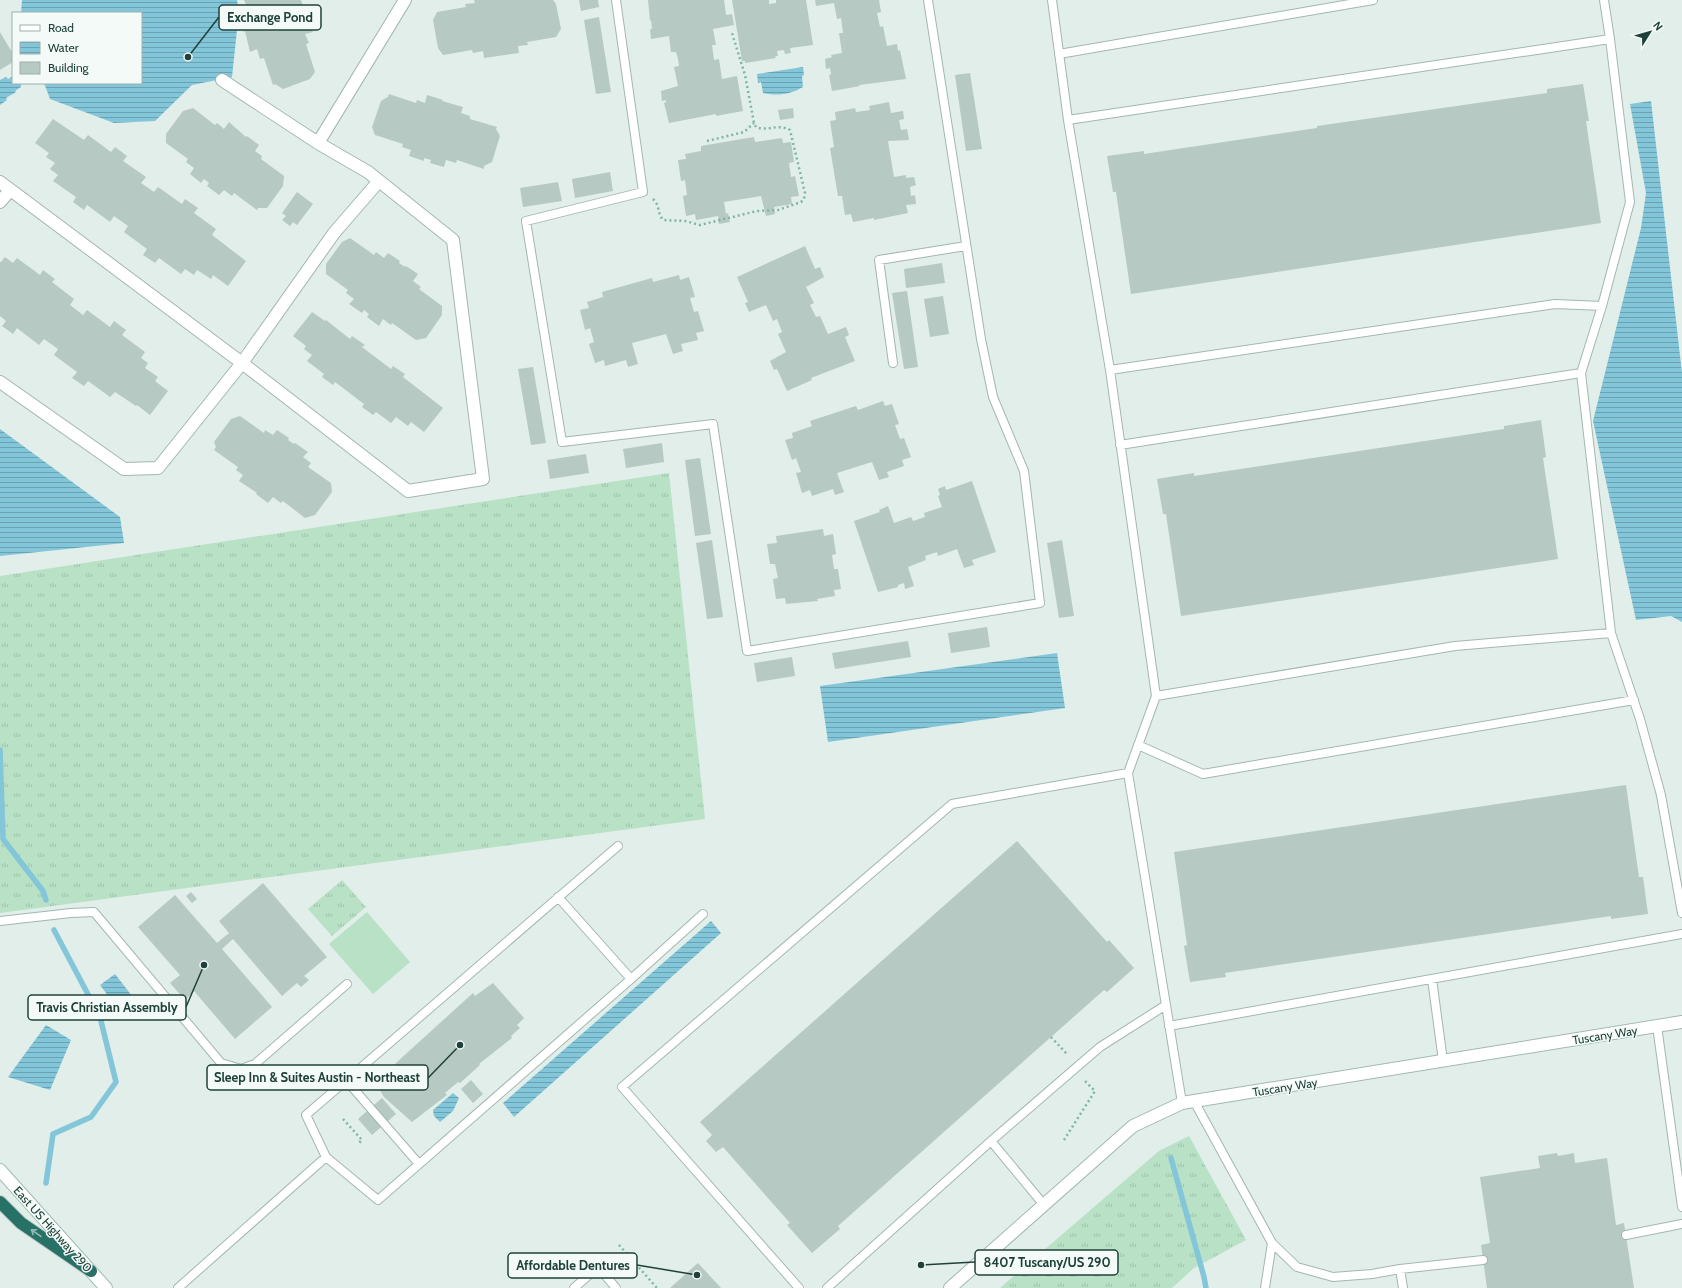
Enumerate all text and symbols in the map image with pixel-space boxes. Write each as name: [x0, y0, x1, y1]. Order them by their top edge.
callout: Exchange Pond: [219, 5, 321, 30]
text: Exchange Pond: [227, 9, 313, 25]
legend: [12, 12, 142, 84]
north arrow: [1630, 12, 1670, 52]
text: N: [1650, 19, 1666, 33]
text: Road: [48, 20, 74, 35]
text: Water: [48, 40, 79, 55]
text: Building: [48, 60, 90, 75]
callout: Travis Christian Assembly: [28, 995, 186, 1020]
text: Travis Christian Assembly: [36, 999, 178, 1015]
street label: Tuscany Way: [1571, 1022, 1639, 1048]
callout: Sleep Inn & Suites Austin - Northeast: [207, 1065, 428, 1090]
text: Sleep Inn & Suites Austin - Northeast: [214, 1069, 420, 1085]
street label: Tuscany Way: [1251, 1074, 1319, 1100]
street label: East US Highway 290: [11, 1183, 95, 1275]
one-way arrow: [30, 1229, 41, 1237]
callout: 8407 Tuscany/US 290: [975, 1250, 1118, 1275]
callout: Affordable Dentures: [508, 1253, 637, 1278]
text: 8407 Tuscany/US 290: [983, 1254, 1111, 1270]
text: Affordable Dentures: [516, 1257, 630, 1273]

